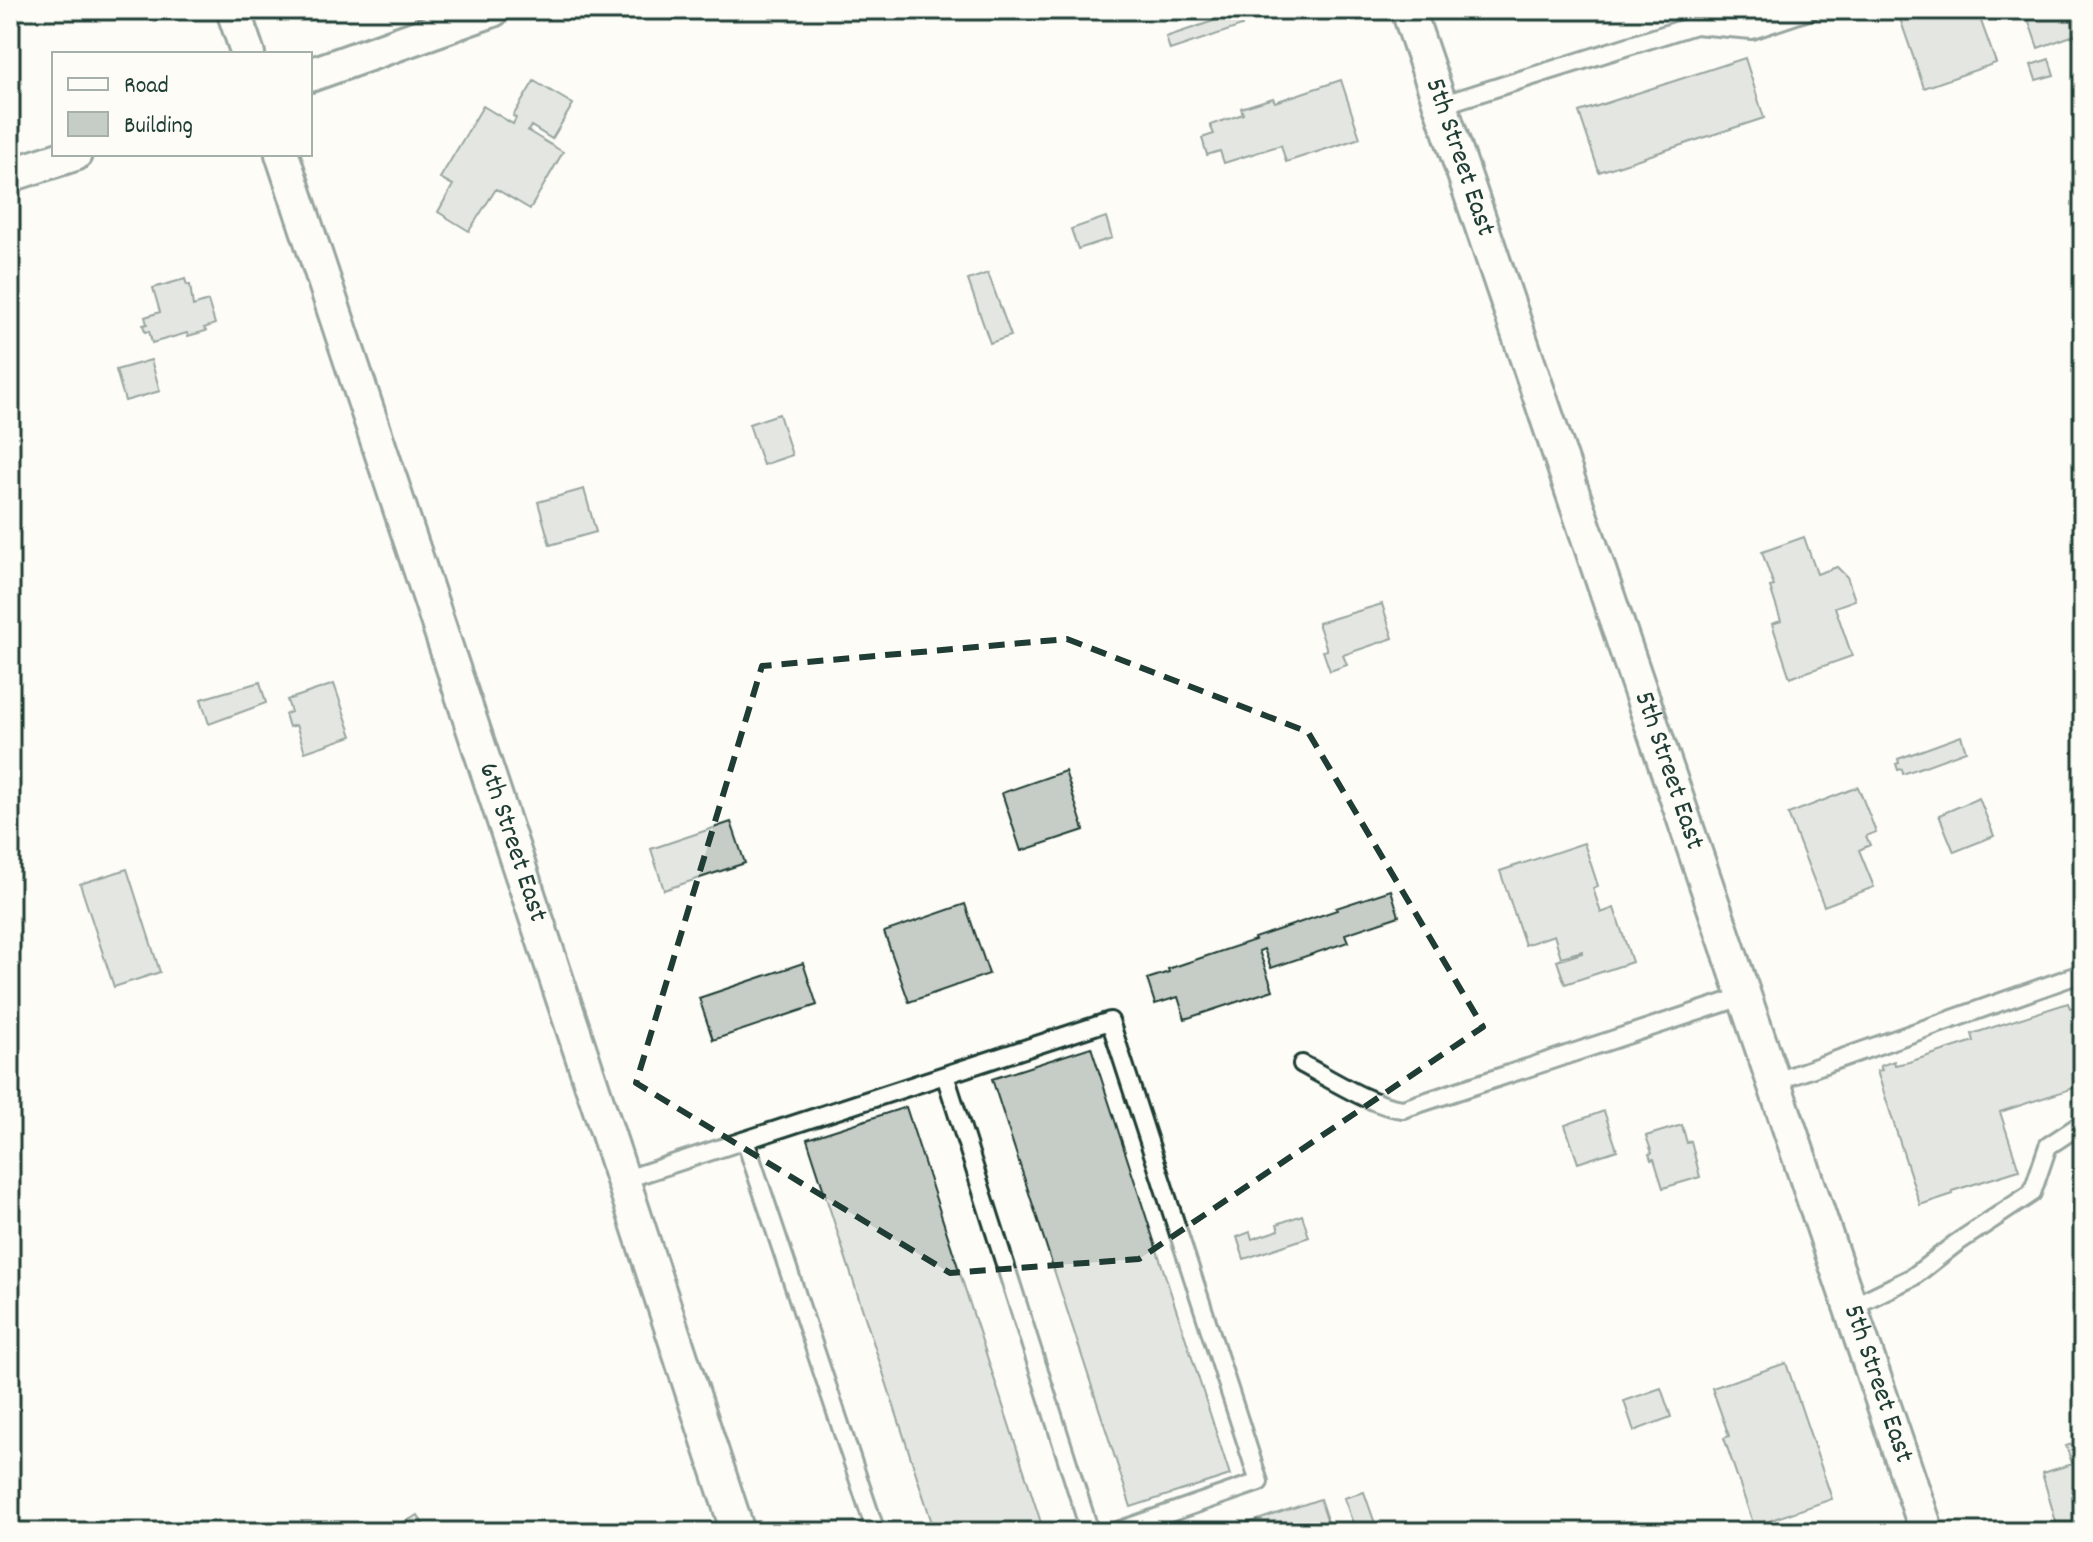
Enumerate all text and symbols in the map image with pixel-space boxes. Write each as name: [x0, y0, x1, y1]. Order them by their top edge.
legend: [52, 52, 312, 156]
text: Road: [124, 70, 169, 104]
street label: 5th Street East: [1413, 73, 1504, 242]
text: Building: [124, 110, 193, 144]
street label: 5th Street East: [1622, 686, 1713, 856]
street label: 6th Street East: [466, 758, 556, 928]
street label: 5th Street East: [1831, 1300, 1922, 1469]

